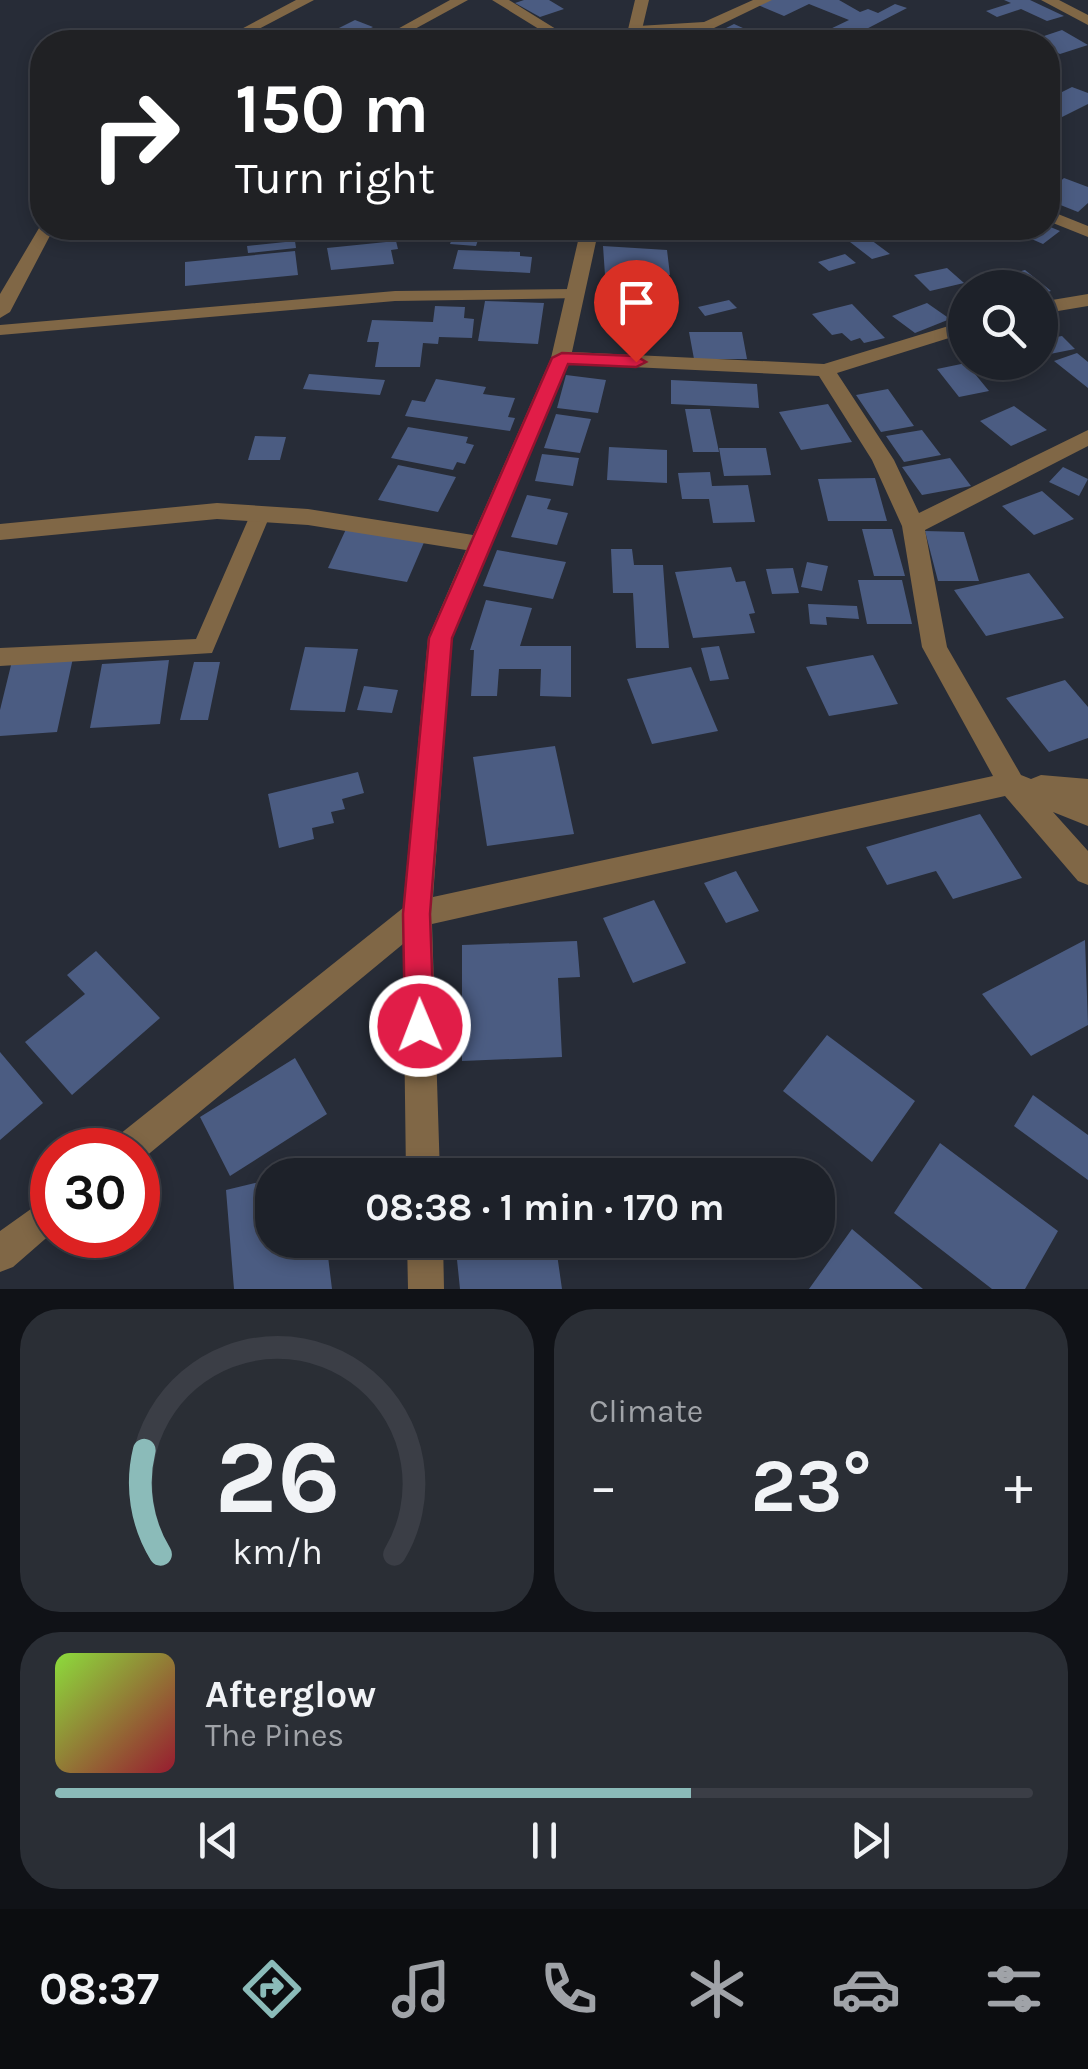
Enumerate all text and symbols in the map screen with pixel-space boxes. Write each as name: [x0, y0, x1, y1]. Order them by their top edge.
text: 150 m: [235, 68, 429, 150]
icon: right: [70, 70, 200, 200]
text: Turn right: [235, 152, 435, 204]
pin: [594, 260, 679, 363]
map controls: [948, 270, 1058, 380]
button: search: [948, 270, 1058, 380]
icon: arrive: [609, 275, 664, 330]
position arrow: [368, 974, 472, 1078]
speed limit sign: 30: [30, 1128, 160, 1258]
text: 08:38 · 1 min · 170 m: [365, 1185, 725, 1230]
text: Climate: [589, 1393, 703, 1430]
text: 26: [214, 1417, 340, 1538]
text: 23°: [750, 1442, 872, 1530]
text: −: [589, 1454, 618, 1518]
text: +: [1004, 1454, 1033, 1518]
text: km/h: [232, 1531, 322, 1573]
text: Afterglow: [205, 1672, 376, 1717]
text: The Pines: [205, 1717, 344, 1754]
icon: previous: [191, 1813, 246, 1868]
icon: pause: [517, 1813, 572, 1868]
icon: next: [843, 1813, 898, 1868]
icon: directions: [237, 1954, 307, 2024]
icon: music: [386, 1954, 456, 2024]
icon: phone: [534, 1954, 604, 2024]
icon: climate: [682, 1954, 752, 2024]
icon: car: [831, 1954, 901, 2024]
icon: filters: [979, 1954, 1049, 2024]
text: 08:37: [39, 1963, 159, 2015]

